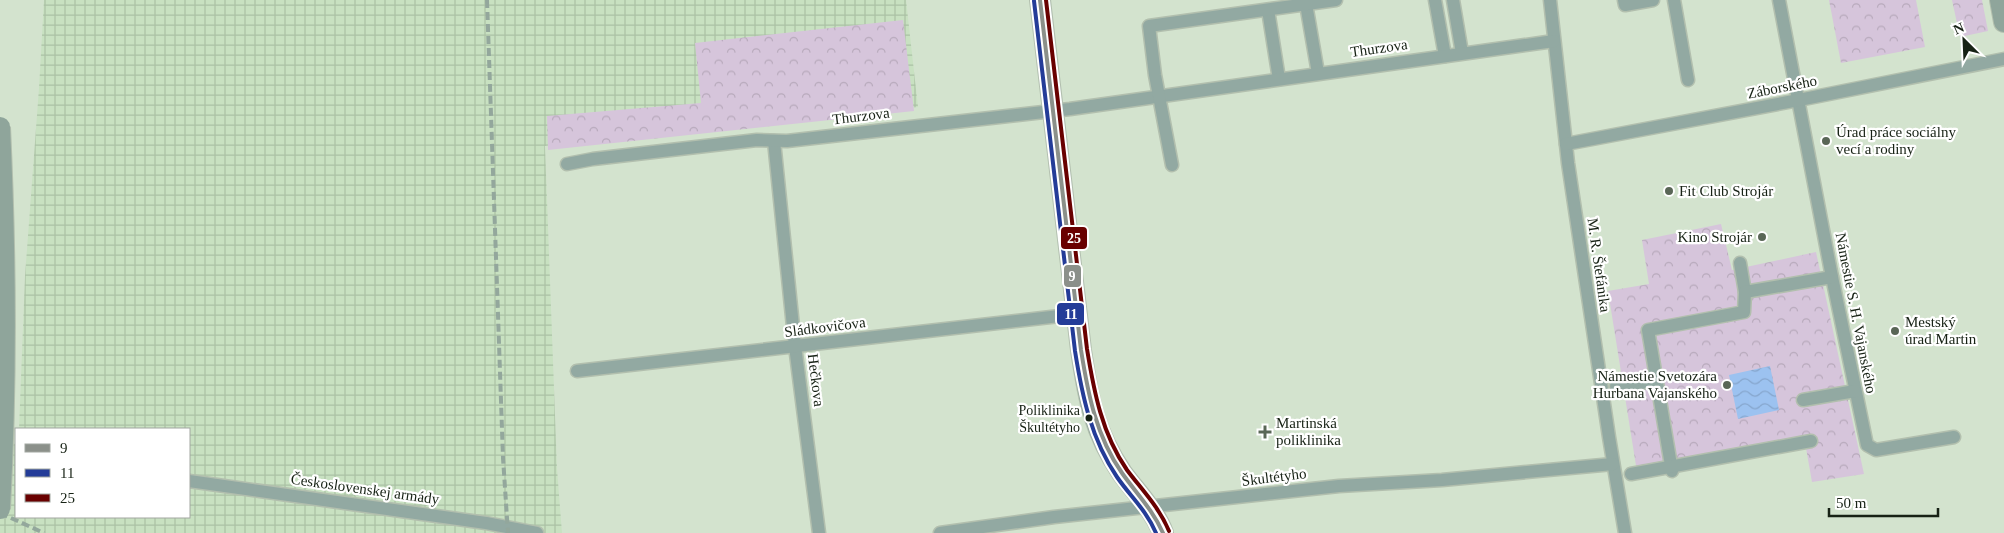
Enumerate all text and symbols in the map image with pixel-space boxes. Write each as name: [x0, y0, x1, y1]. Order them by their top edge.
north arrow: [1939, 15, 1989, 65]
text: N: [1951, 20, 1967, 37]
street label: Thurzova: [1349, 36, 1409, 60]
street label: Záborského: [1746, 72, 1818, 102]
street label: Thurzova: [831, 105, 891, 127]
place label: Úrad práce sociálny vecí a rodiny: [1836, 124, 1956, 157]
marker: Úrad práce sociálny vecí a rodiny: [1820, 135, 1832, 147]
place label: Fit Club Strojár: [1679, 183, 1773, 199]
marker: Fit Club Strojár: [1663, 185, 1675, 197]
street label: M. R. Štefánika: [1584, 217, 1614, 313]
line badge: 25: [1060, 226, 1088, 250]
place label: Kino Strojár: [1677, 229, 1752, 245]
text: 25: [1067, 231, 1081, 246]
marker: Kino Strojár: [1756, 231, 1768, 243]
street label: Námestie S. H. Vajanského: [1833, 231, 1879, 395]
line badge: 9: [1063, 264, 1082, 288]
text: 9: [1069, 269, 1076, 284]
line badge: 11: [1056, 302, 1085, 326]
text: 11: [1064, 307, 1078, 322]
street label: Sládkovičova: [784, 314, 867, 340]
place label: Mestský úrad Martin: [1905, 314, 1977, 347]
marker: Mestský úrad Martin: [1889, 325, 1901, 337]
street label: Hečkova: [805, 353, 827, 408]
place label: Námestie Svetozára Hurbana Vajanského: [1593, 368, 1717, 401]
marker: Námestie Svetozára Hurbana Vajanského: [1721, 379, 1733, 391]
place label: Poliklinika Škultétyho: [1019, 403, 1081, 435]
marker: Poliklinika Škultétyho: [1084, 413, 1094, 423]
place label: Martinská poliklinika: [1276, 415, 1341, 448]
marker: Martinská poliklinika: [1258, 425, 1272, 439]
legend: [15, 428, 190, 518]
text: 9: [60, 440, 68, 456]
text: 11: [60, 465, 74, 481]
street label: Škultétyho: [1241, 465, 1307, 489]
street label: Československej armády: [290, 471, 441, 507]
scale bar: [1829, 486, 1938, 518]
text: 25: [60, 490, 75, 506]
text: 50 m: [1836, 495, 1867, 511]

